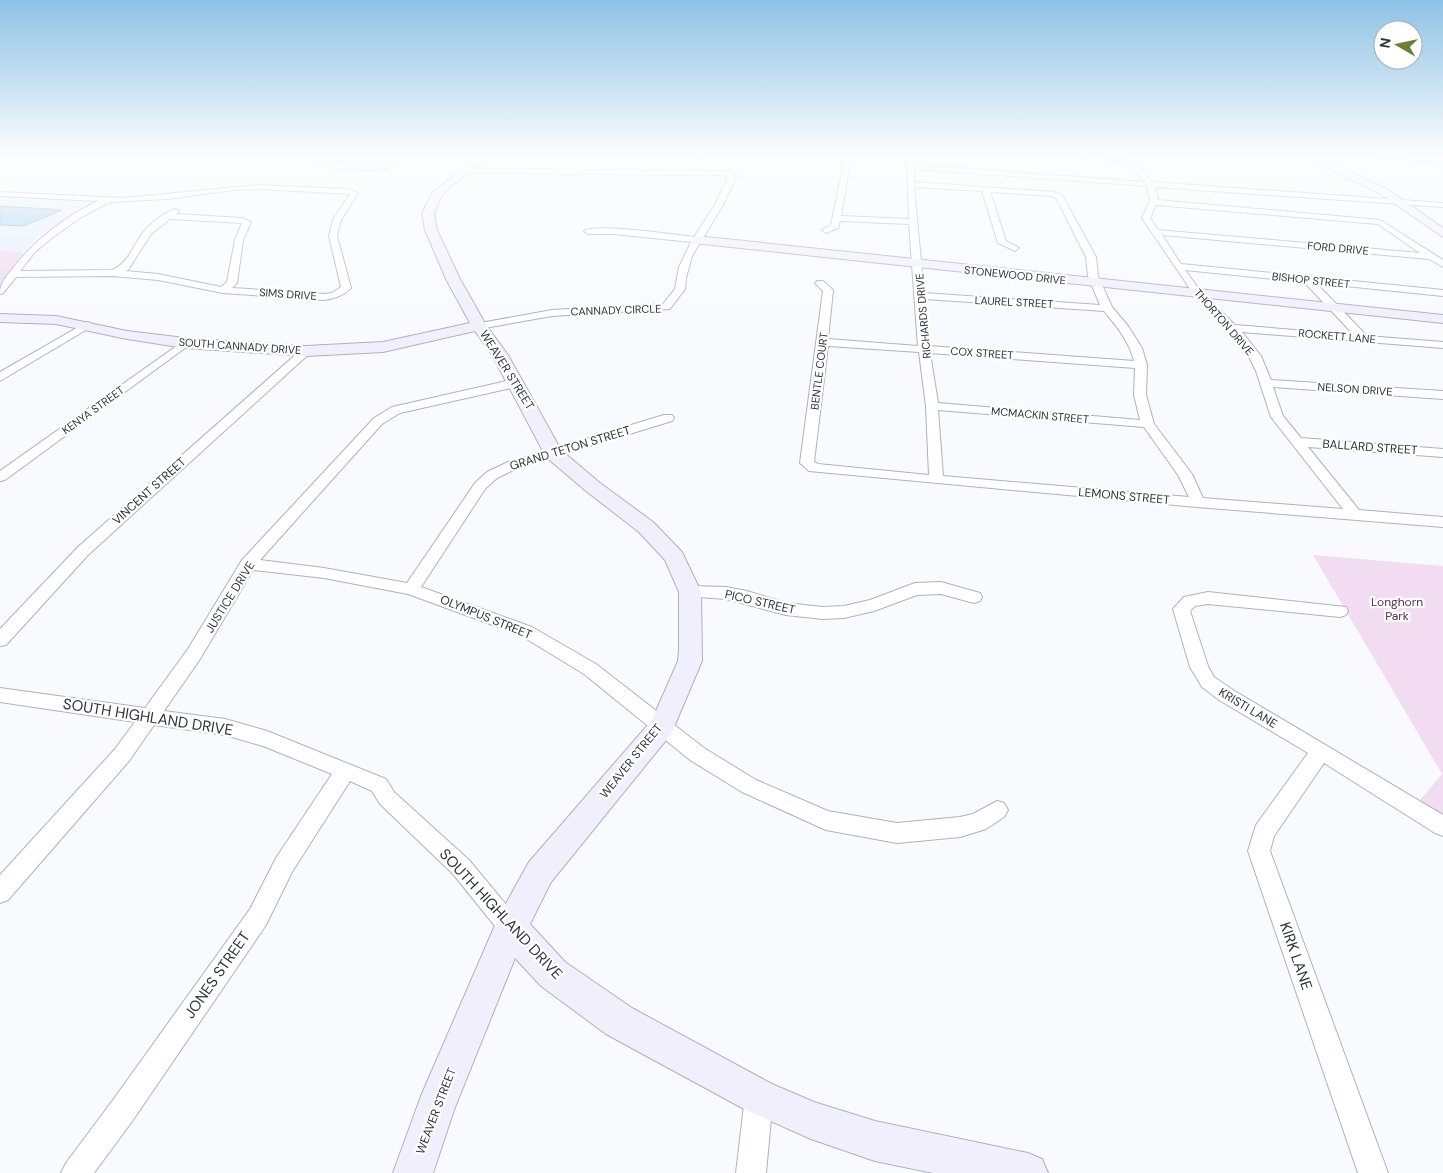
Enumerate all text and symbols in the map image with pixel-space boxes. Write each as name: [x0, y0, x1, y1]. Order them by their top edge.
north arrow: [1373, 20, 1423, 70]
text: N: [1375, 37, 1395, 49]
street label: FORD DRIVE: [1307, 238, 1369, 258]
street label: STONEWOOD DRIVE: [963, 263, 1067, 287]
street label: BISHOP STREET: [1271, 269, 1351, 291]
street label: RICHARDS DRIVE: [912, 273, 934, 359]
street label: SIMS DRIVE: [259, 285, 317, 303]
street label: THORTON DRIVE: [1191, 286, 1257, 358]
street label: LAUREL STREET: [974, 293, 1054, 311]
street label: CANNADY CIRCLE: [570, 301, 662, 319]
street label: ROCKETT LANE: [1298, 326, 1376, 346]
street label: WEAVER STREET: [476, 327, 538, 413]
street label: BENTLE COURT: [807, 331, 831, 411]
street label: SOUTH CANNADY DRIVE: [178, 335, 302, 357]
street label: COX STREET: [950, 344, 1014, 362]
street label: NELSON DRIVE: [1317, 379, 1393, 399]
street label: KENYA STREET: [59, 383, 127, 437]
street label: MCMACKIN STREET: [990, 404, 1090, 426]
street label: GRAND TETON STREET: [508, 422, 633, 474]
street label: BALLARD STREET: [1322, 436, 1418, 458]
street label: VINCENT STREET: [109, 454, 189, 528]
street label: LEMONS STREET: [1078, 484, 1171, 508]
street label: JUSTICE DRIVE: [202, 558, 259, 636]
street label: PICO STREET: [723, 586, 797, 618]
street label: OLYMPUS STREET: [438, 591, 534, 643]
park label: Longhorn Park: [1371, 594, 1423, 624]
street label: KRISTI LANE: [1216, 684, 1281, 732]
street label: SOUTH HIGHLAND DRIVE: [62, 694, 234, 740]
street label: WEAVER STREET: [596, 720, 666, 801]
street label: SOUTH HIGHLAND DRIVE: [435, 844, 567, 984]
street label: KIRK LANE: [1275, 919, 1317, 993]
street label: JONES STREET: [180, 928, 254, 1022]
street label: WEAVER STREET: [412, 1065, 460, 1156]

